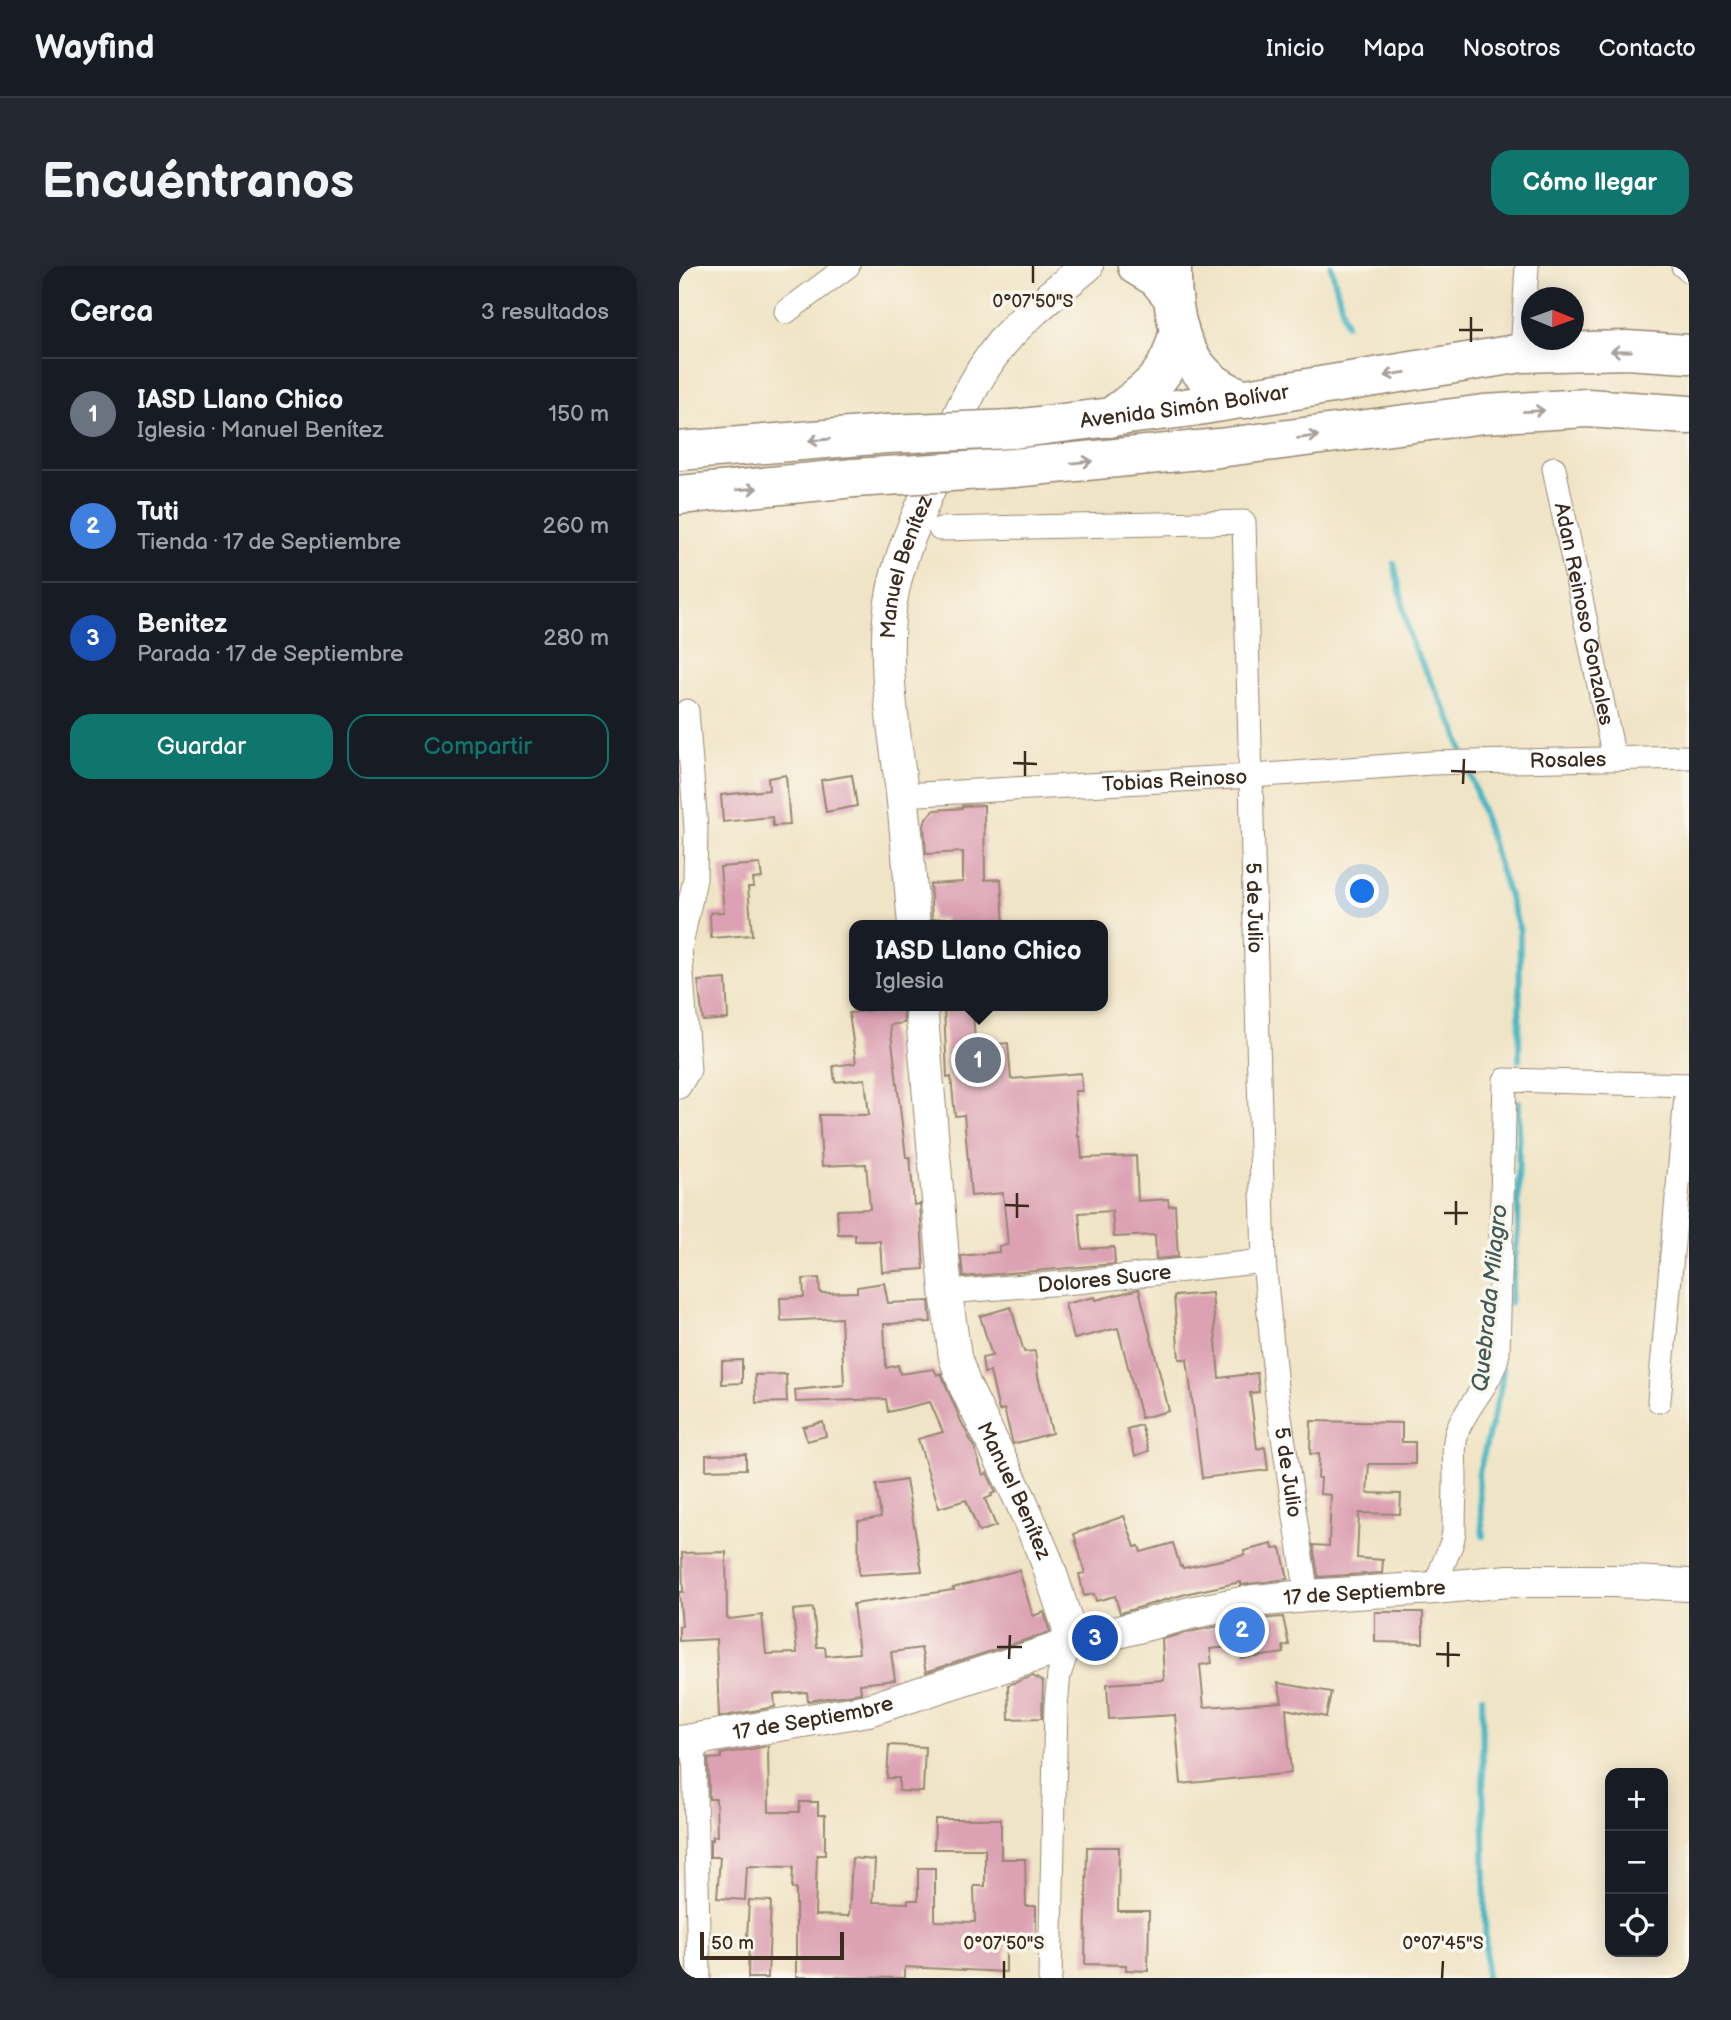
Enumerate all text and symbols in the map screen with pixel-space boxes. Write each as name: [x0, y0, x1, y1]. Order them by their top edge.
text: Wayfind: [35, 28, 154, 68]
text: Inicio: [1266, 34, 1325, 63]
text: Mapa: [1363, 34, 1425, 63]
text: Nosotros: [1463, 34, 1560, 63]
text: Contacto: [1598, 34, 1696, 63]
button: Cómo llegar: [1491, 150, 1689, 215]
text: Encuéntranos: [42, 153, 354, 212]
north arrow: [1521, 287, 1584, 350]
text: 0°07'50"S: [993, 291, 1074, 312]
text: Cerca: [70, 294, 153, 330]
text: 3 resultados: [481, 298, 609, 326]
one-way arrow: [1610, 344, 1633, 358]
one-way arrow: [1384, 368, 1407, 381]
street label: Avenida Simón Bolívar: [1079, 379, 1291, 433]
text: IASD Llano Chico: [137, 385, 343, 416]
text: 1: [88, 400, 98, 428]
text: 150 m: [548, 400, 609, 428]
one-way arrow: [1522, 405, 1545, 418]
text: Iglesia · Manuel Benítez: [137, 416, 383, 444]
one-way arrow: [1296, 430, 1319, 443]
one-way arrow: [808, 433, 830, 446]
one-way arrow: [1070, 455, 1093, 468]
one-way arrow: [735, 482, 758, 495]
street label: Manuel Benítez: [875, 491, 938, 639]
text: Tuti: [137, 497, 179, 528]
street label: Adan Reinoso Gonzales: [1549, 500, 1619, 727]
text: 2: [86, 512, 100, 540]
text: 260 m: [543, 512, 609, 540]
text: Tienda · 17 de Septiembre: [137, 528, 401, 556]
text: Benitez: [137, 609, 227, 640]
text: 3: [86, 624, 100, 652]
text: 280 m: [543, 624, 609, 652]
text: Parada · 17 de Septiembre: [137, 640, 404, 668]
button: Guardar: [70, 714, 333, 779]
button: Compartir: [347, 714, 609, 779]
street label: Rosales: [1529, 746, 1607, 773]
street label: Tobias Reinoso: [1101, 764, 1248, 797]
street label: 5 de Julio: [1241, 862, 1268, 954]
your location: [1345, 874, 1379, 908]
popup: [849, 920, 1108, 1011]
text: IASD Llano Chico: [875, 936, 1082, 967]
text: Iglesia: [875, 967, 944, 995]
pin: 1: [955, 1034, 1001, 1086]
water label: Quebrada Milagro: [1466, 1203, 1514, 1393]
street label: Dolores Sucre: [1037, 1259, 1172, 1297]
street label: Manuel Benítez: [972, 1418, 1057, 1564]
street label: 5 de Julio: [1269, 1425, 1307, 1519]
street label: 17 de Septiembre: [1282, 1574, 1447, 1611]
pin: 2: [1219, 1604, 1265, 1656]
pin: 3: [1072, 1612, 1118, 1664]
street label: 17 de Septiembre: [731, 1690, 896, 1745]
map controls: [1605, 1768, 1668, 1957]
button: +: [1605, 1768, 1668, 1831]
button: −: [1605, 1831, 1668, 1894]
button: locate: [1605, 1894, 1668, 1957]
scale bar: [700, 1929, 843, 1961]
text: 50 m: [711, 1932, 754, 1955]
text: 0°07'50"S: [964, 1933, 1045, 1954]
text: 0°07'45"S: [1402, 1933, 1484, 1954]

